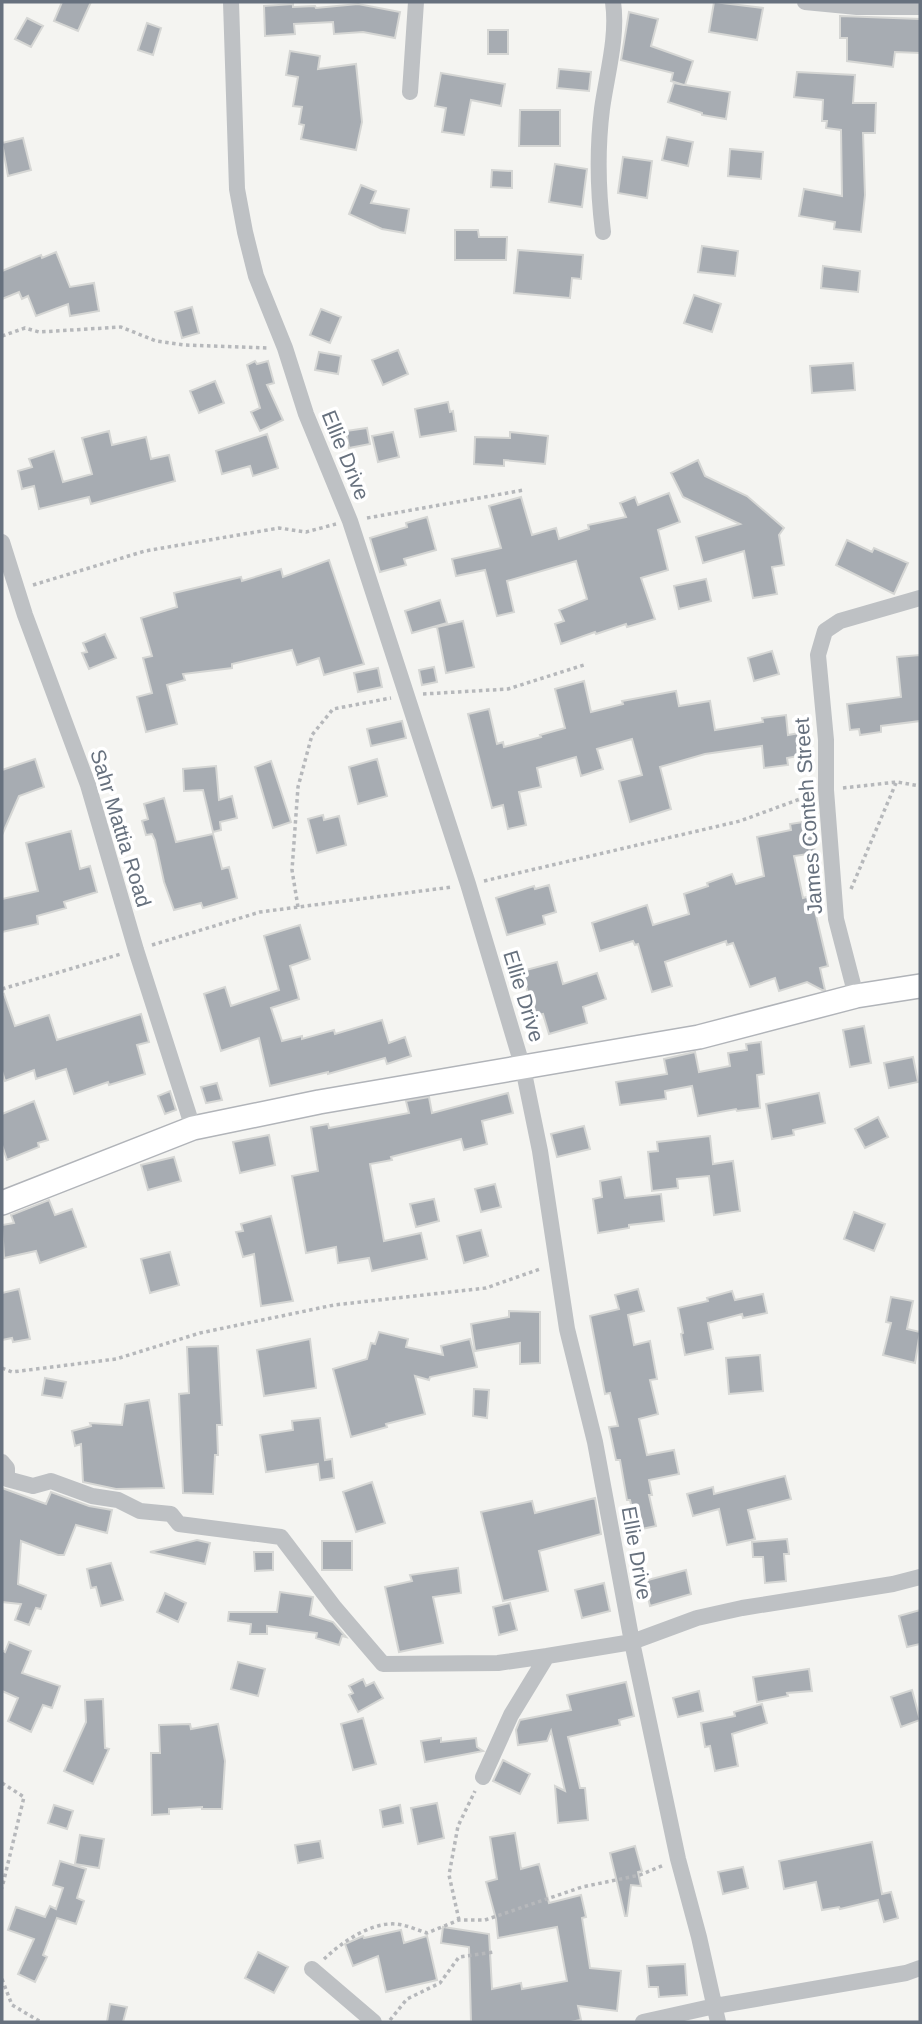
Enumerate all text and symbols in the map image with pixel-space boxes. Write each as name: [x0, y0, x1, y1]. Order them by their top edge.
street label: Ellie Drive: [318, 407, 374, 503]
street label: James Conteh Street: [790, 717, 826, 915]
street label: Sahr Mattia Road: [86, 746, 156, 910]
street label: Ellie Drive: [499, 947, 549, 1045]
street label: Ellie Drive: [617, 1504, 657, 1602]

